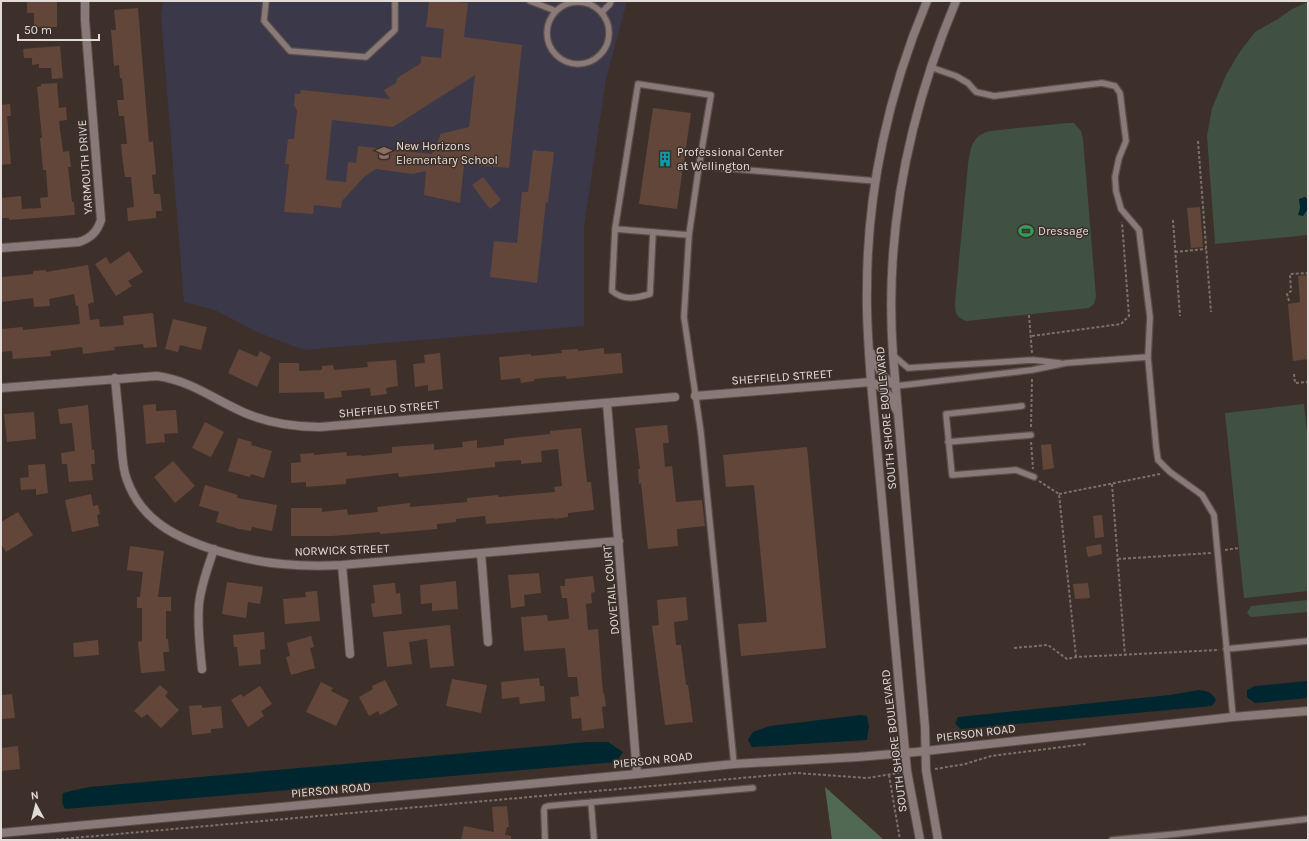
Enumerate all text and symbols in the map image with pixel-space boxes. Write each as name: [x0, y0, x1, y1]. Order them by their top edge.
scale bar: [18, 16, 99, 42]
text: 50 m: [24, 23, 52, 37]
street label: YARMOUTH DRIVE: [75, 119, 95, 215]
place label: New Horizons Elementary School: [396, 139, 498, 167]
school or university icon: New Horizons Elementary School: [375, 144, 393, 162]
place label: Professional Center at Wellington: [677, 145, 784, 173]
building icon: Professional Center at Wellington: [656, 150, 674, 168]
sports icon: Dressage: [1017, 222, 1035, 240]
place label: Dressage: [1038, 224, 1089, 238]
street label: SOUTH SHORE BOULEVARD: [873, 346, 899, 490]
street label: SHEFFIELD STREET: [731, 366, 833, 388]
street label: SHEFFIELD STREET: [338, 398, 440, 420]
street label: NORWICK STREET: [294, 541, 390, 559]
street label: DOVETAIL COURT: [600, 545, 622, 635]
street label: SOUTH SHORE BOULEVARD: [878, 669, 910, 813]
street label: PIERSON ROAD: [935, 721, 1017, 745]
street label: PIERSON ROAD: [612, 749, 694, 771]
street label: PIERSON ROAD: [291, 780, 372, 800]
north arrow: [16, 785, 56, 825]
text: N: [30, 789, 40, 803]

